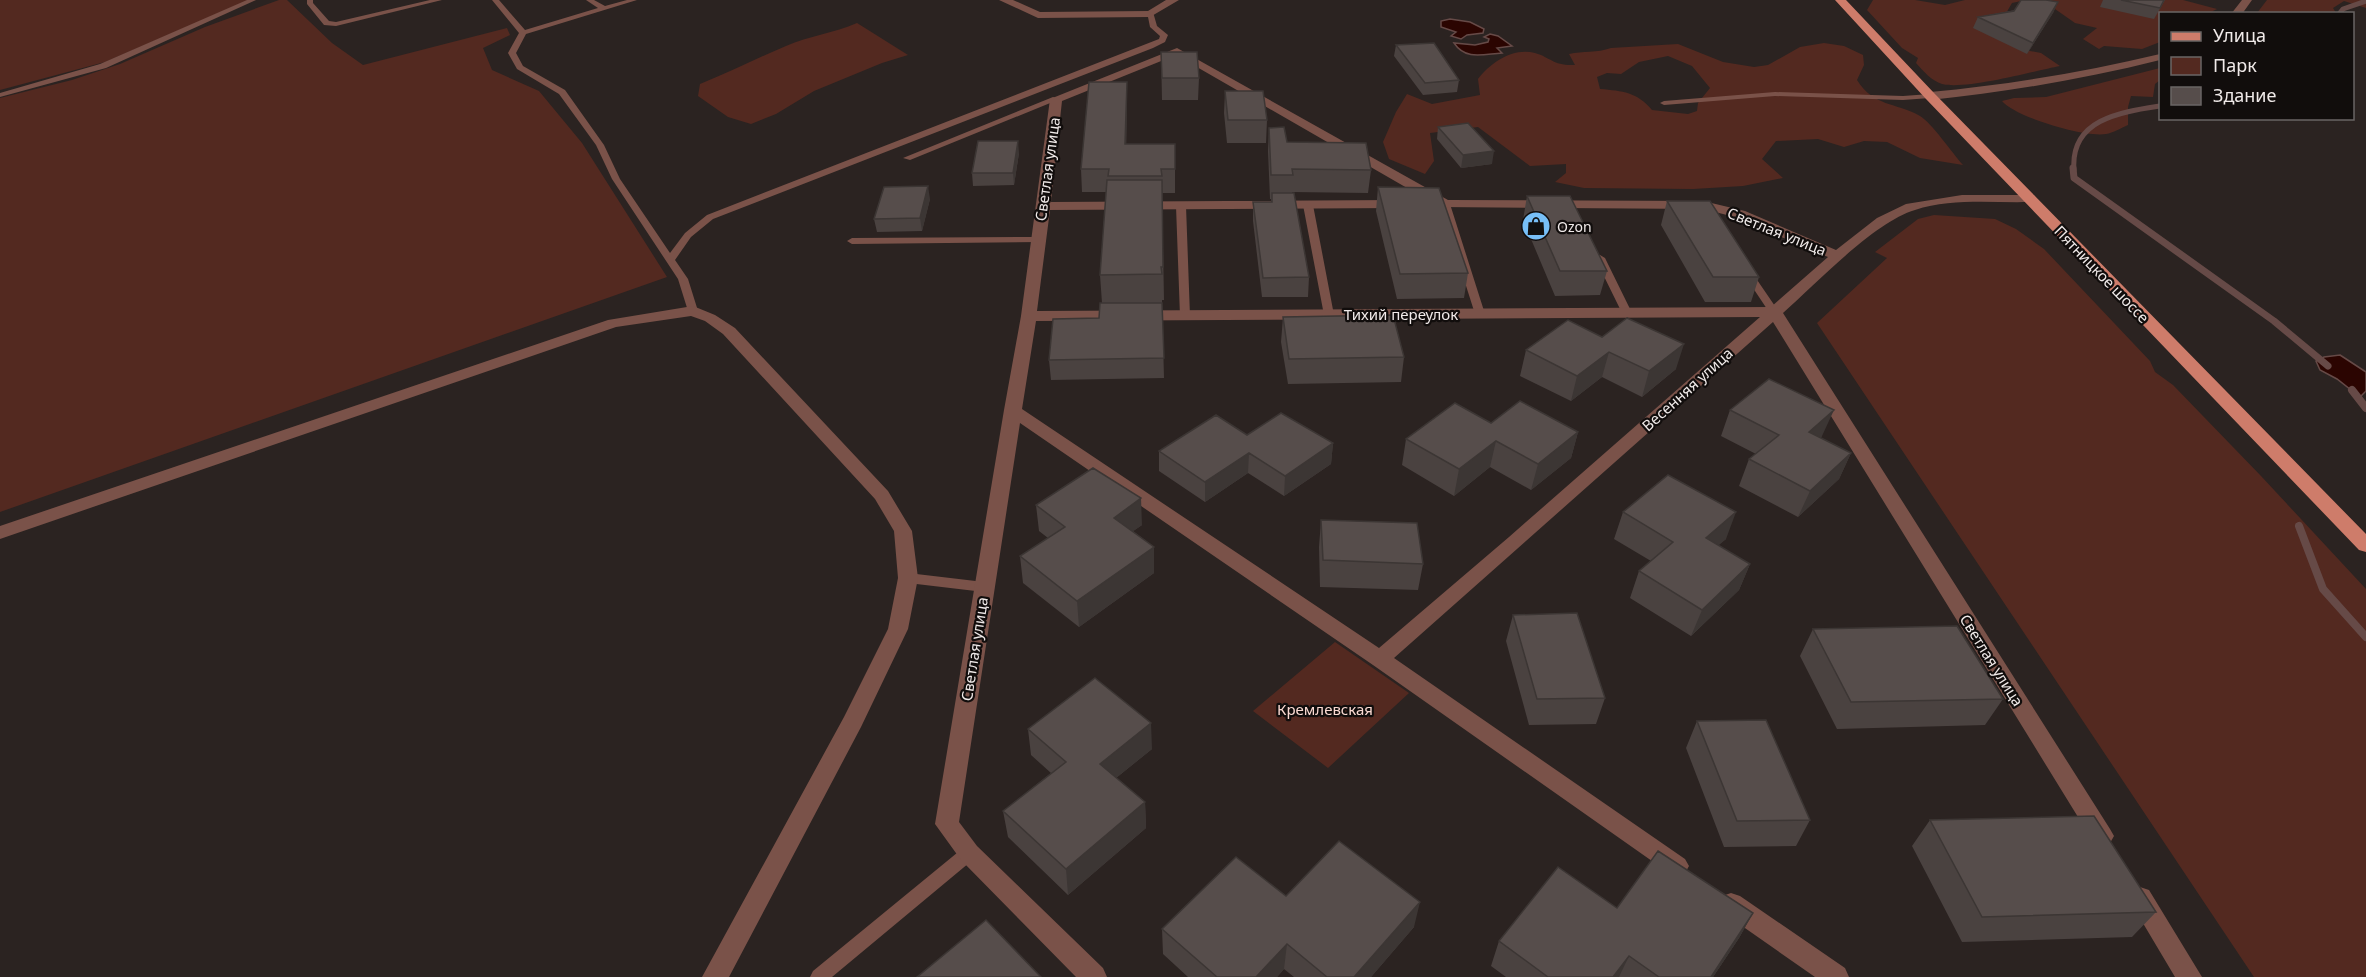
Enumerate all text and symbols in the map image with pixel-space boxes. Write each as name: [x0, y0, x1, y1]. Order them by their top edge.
legend: [2159, 12, 2354, 120]
text: Улица: [2213, 23, 2266, 47]
text: Парк: [2213, 53, 2257, 77]
text: Здание: [2213, 83, 2277, 107]
street label: Светлая улица: [1030, 116, 1064, 222]
street label: Светлая улица: [1725, 202, 1829, 260]
shop icon: Ozon: [1520, 210, 1552, 242]
place label: Ozon: [1557, 217, 1592, 236]
street label: Пятницкое шоссе: [2050, 221, 2154, 327]
street label: Тихий переулок: [1344, 304, 1458, 324]
street label: Весенняя улица: [1637, 343, 1737, 435]
street label: Светлая улица: [956, 596, 992, 702]
street label: Светлая улица: [1956, 610, 2028, 710]
park label: Кремлевская: [1277, 699, 1373, 719]

